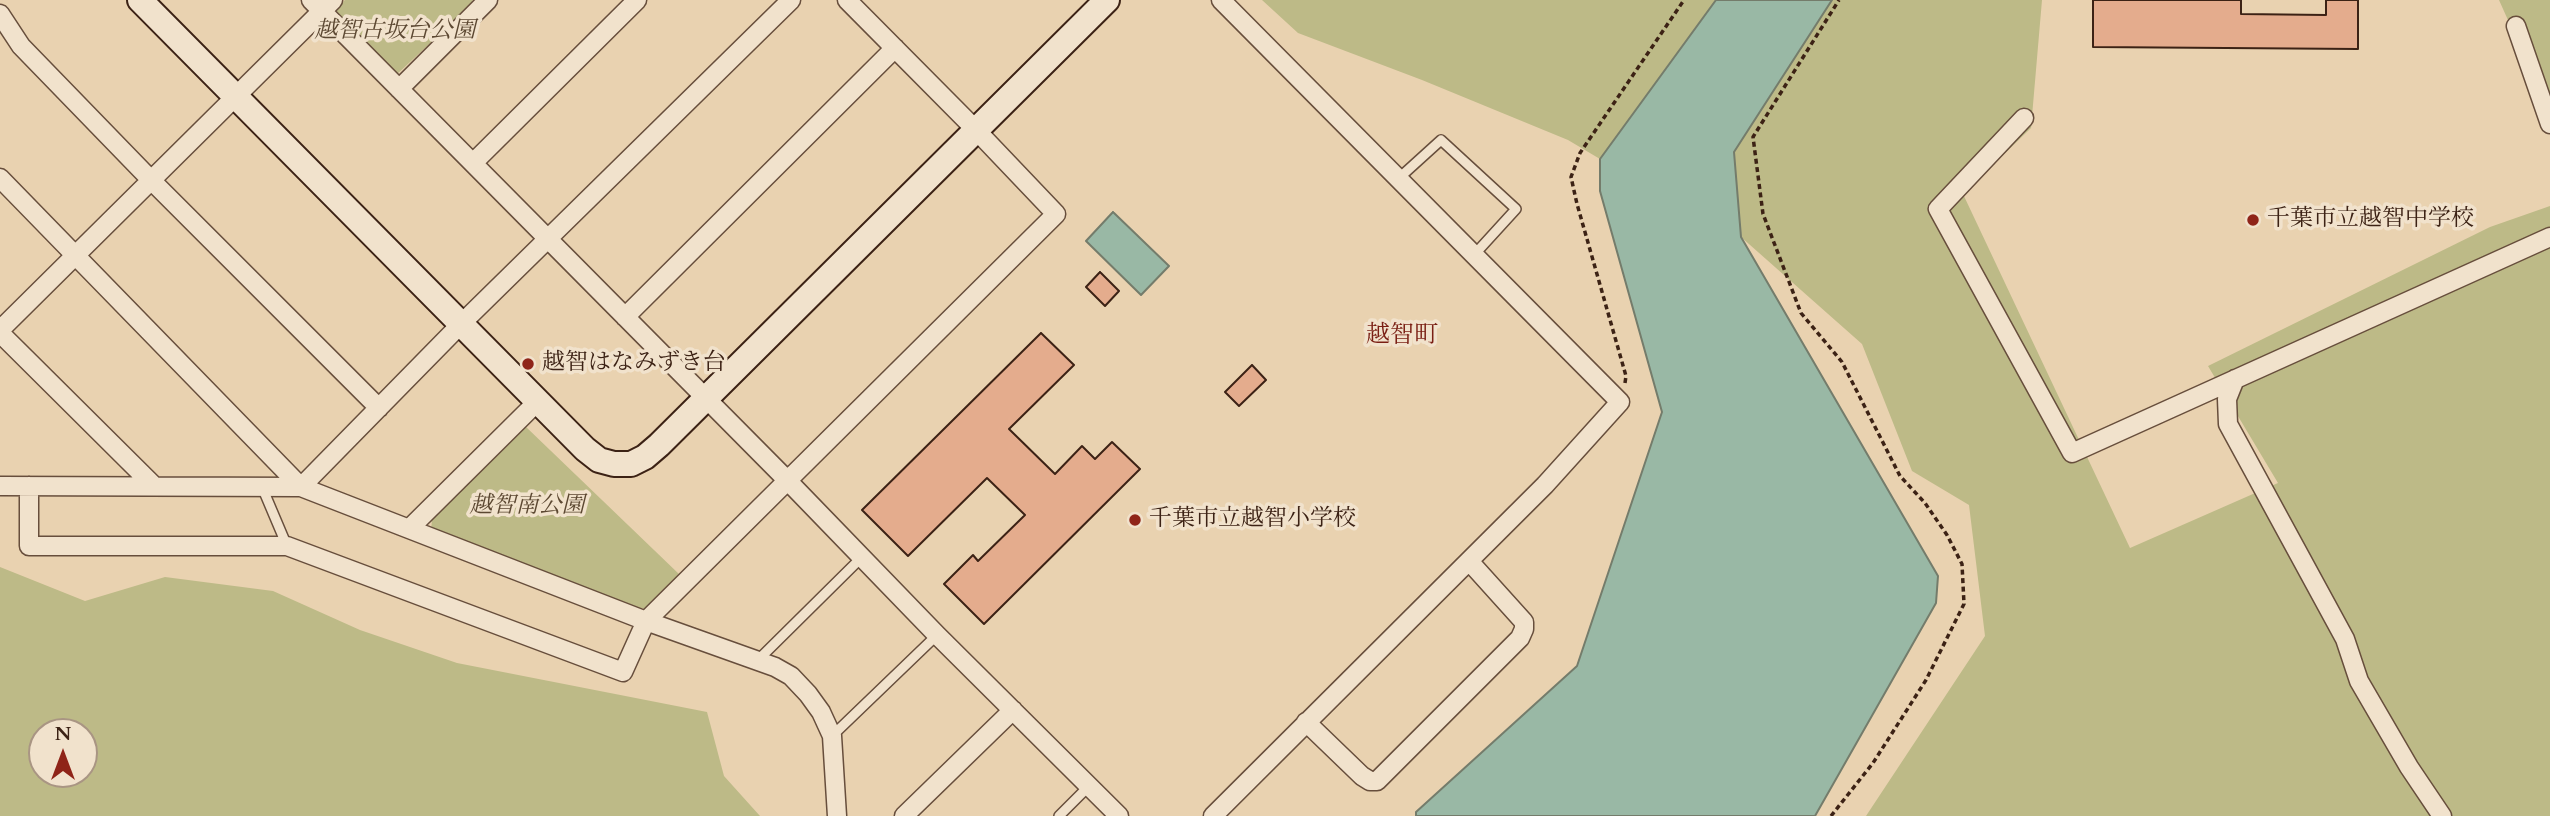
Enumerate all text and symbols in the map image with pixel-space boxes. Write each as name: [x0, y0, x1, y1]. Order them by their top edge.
park label: 越智古坂台公園: [315, 18, 475, 46]
place label: 千葉市立越智中学校: [2267, 206, 2474, 234]
marker: 千葉市立越智中学校: [2245, 212, 2261, 228]
district label: 越智町: [1366, 322, 1438, 350]
place label: 越智はなみずき台: [542, 350, 726, 378]
marker: 越智はなみずき台: [520, 356, 536, 372]
park label: 越智南公園: [470, 493, 584, 521]
place label: 千葉市立越智小学校: [1149, 506, 1356, 534]
marker: 千葉市立越智小学校: [1127, 512, 1143, 528]
north arrow: [28, 718, 98, 788]
text: N: [55, 721, 71, 747]

